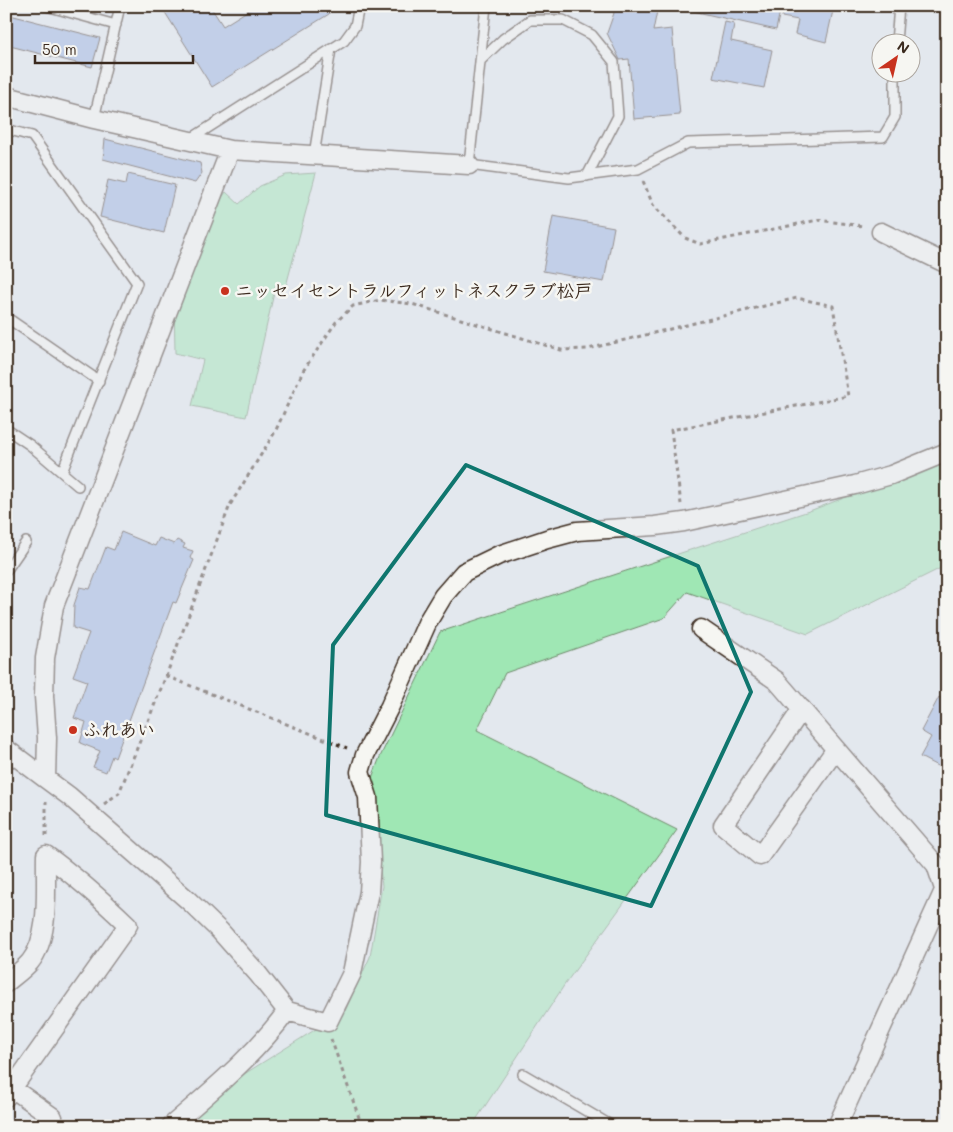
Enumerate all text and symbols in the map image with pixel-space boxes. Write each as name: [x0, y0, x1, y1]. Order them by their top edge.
scale bar: [35, 32, 192, 64]
north arrow: [870, 32, 920, 82]
text: N: [894, 36, 913, 58]
text: 50 m: [42, 39, 77, 59]
place label: ニッセイセントラルフィットネスクラブ松戸: [235, 278, 592, 302]
marker: ニッセイセントラルフィットネスクラブ松戸: [219, 285, 231, 297]
place label: ふれあい: [83, 717, 155, 741]
marker: ふれあい: [67, 724, 79, 736]

